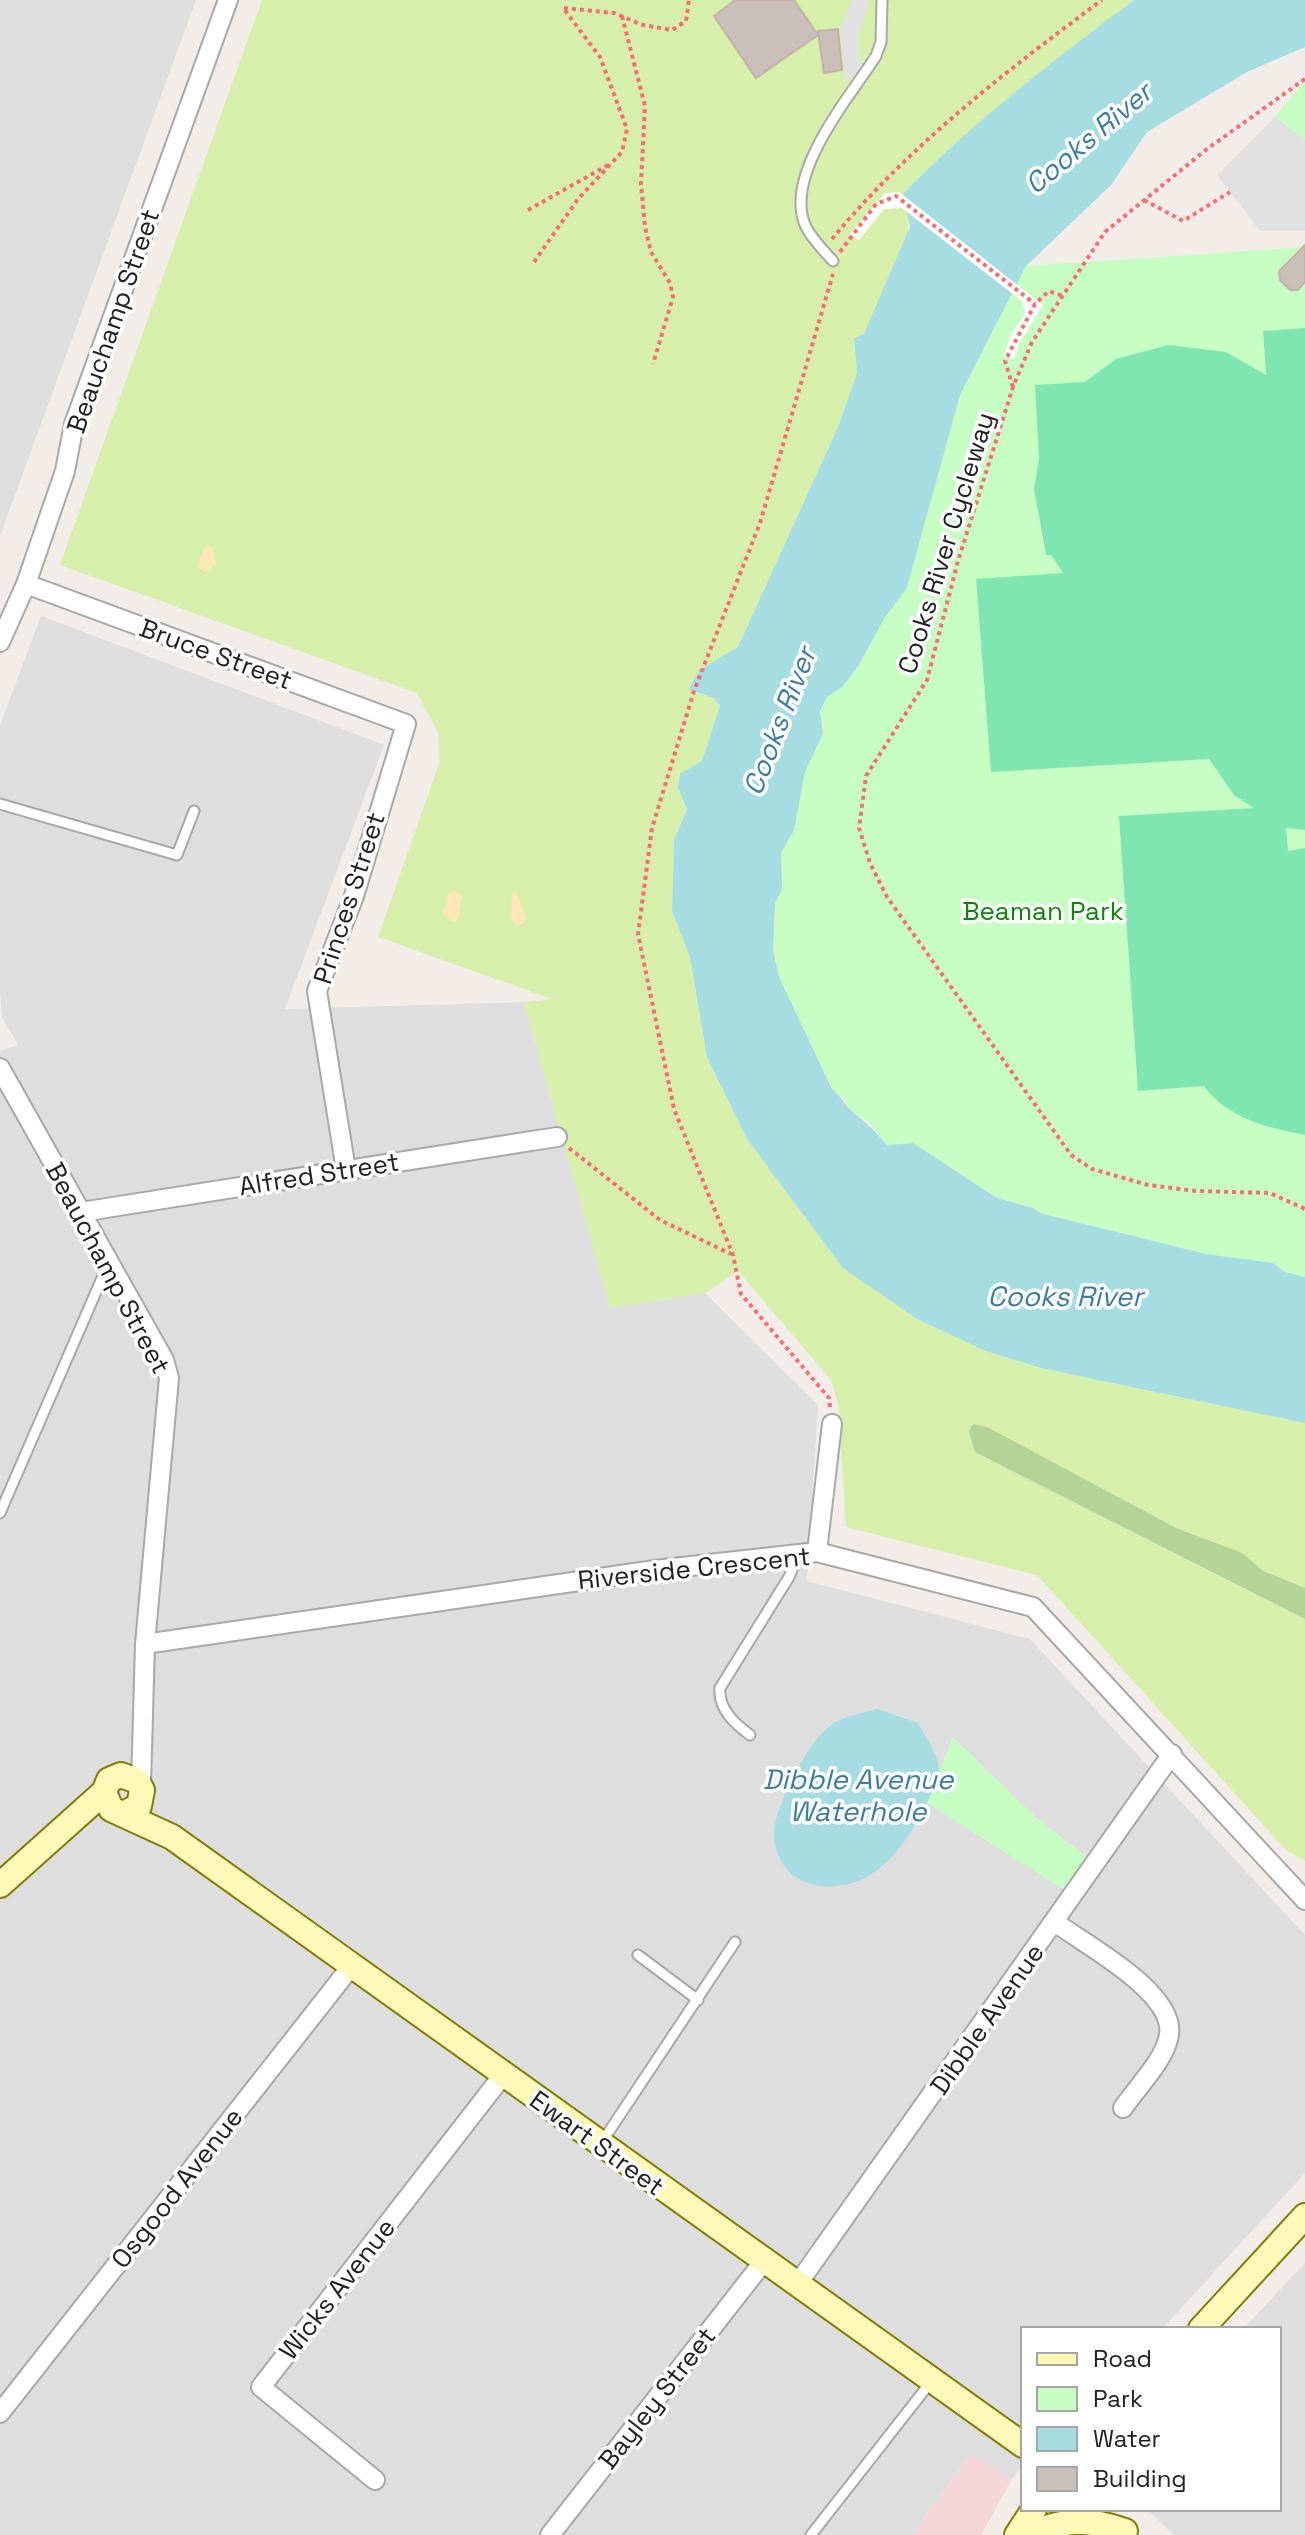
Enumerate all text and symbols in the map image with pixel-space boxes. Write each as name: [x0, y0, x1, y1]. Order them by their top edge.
water label: Cooks River: [1017, 72, 1162, 202]
street label: Beauchamp Street: [59, 204, 167, 438]
street label: Cooks River Cycleway: [890, 408, 1002, 678]
street label: Bruce Street: [135, 611, 297, 697]
water label: Cooks River: [734, 639, 825, 800]
street label: Princes Street: [305, 808, 393, 988]
park label: Beaman Park: [962, 894, 1124, 928]
street label: Alfred Street: [236, 1145, 402, 1203]
street label: Beauchamp Street: [38, 1156, 178, 1380]
water label: Cooks River: [987, 1278, 1146, 1314]
street label: Riverside Crescent: [576, 1539, 812, 1597]
water label: Dibble Avenue Waterhole: [763, 1761, 955, 1829]
street label: Dibble Avenue: [922, 1937, 1052, 2101]
street label: Ewart Street: [523, 2083, 671, 2203]
street label: Osgood Avenue: [104, 2101, 250, 2275]
street label: Wicks Avenue: [271, 2211, 403, 2367]
street label: Bayley Street: [591, 2320, 723, 2476]
legend: [1021, 2327, 1281, 2511]
text: Road: [1093, 2343, 1152, 2374]
text: Park: [1093, 2383, 1143, 2414]
text: Water: [1093, 2423, 1161, 2454]
text: Building: [1093, 2463, 1187, 2494]

